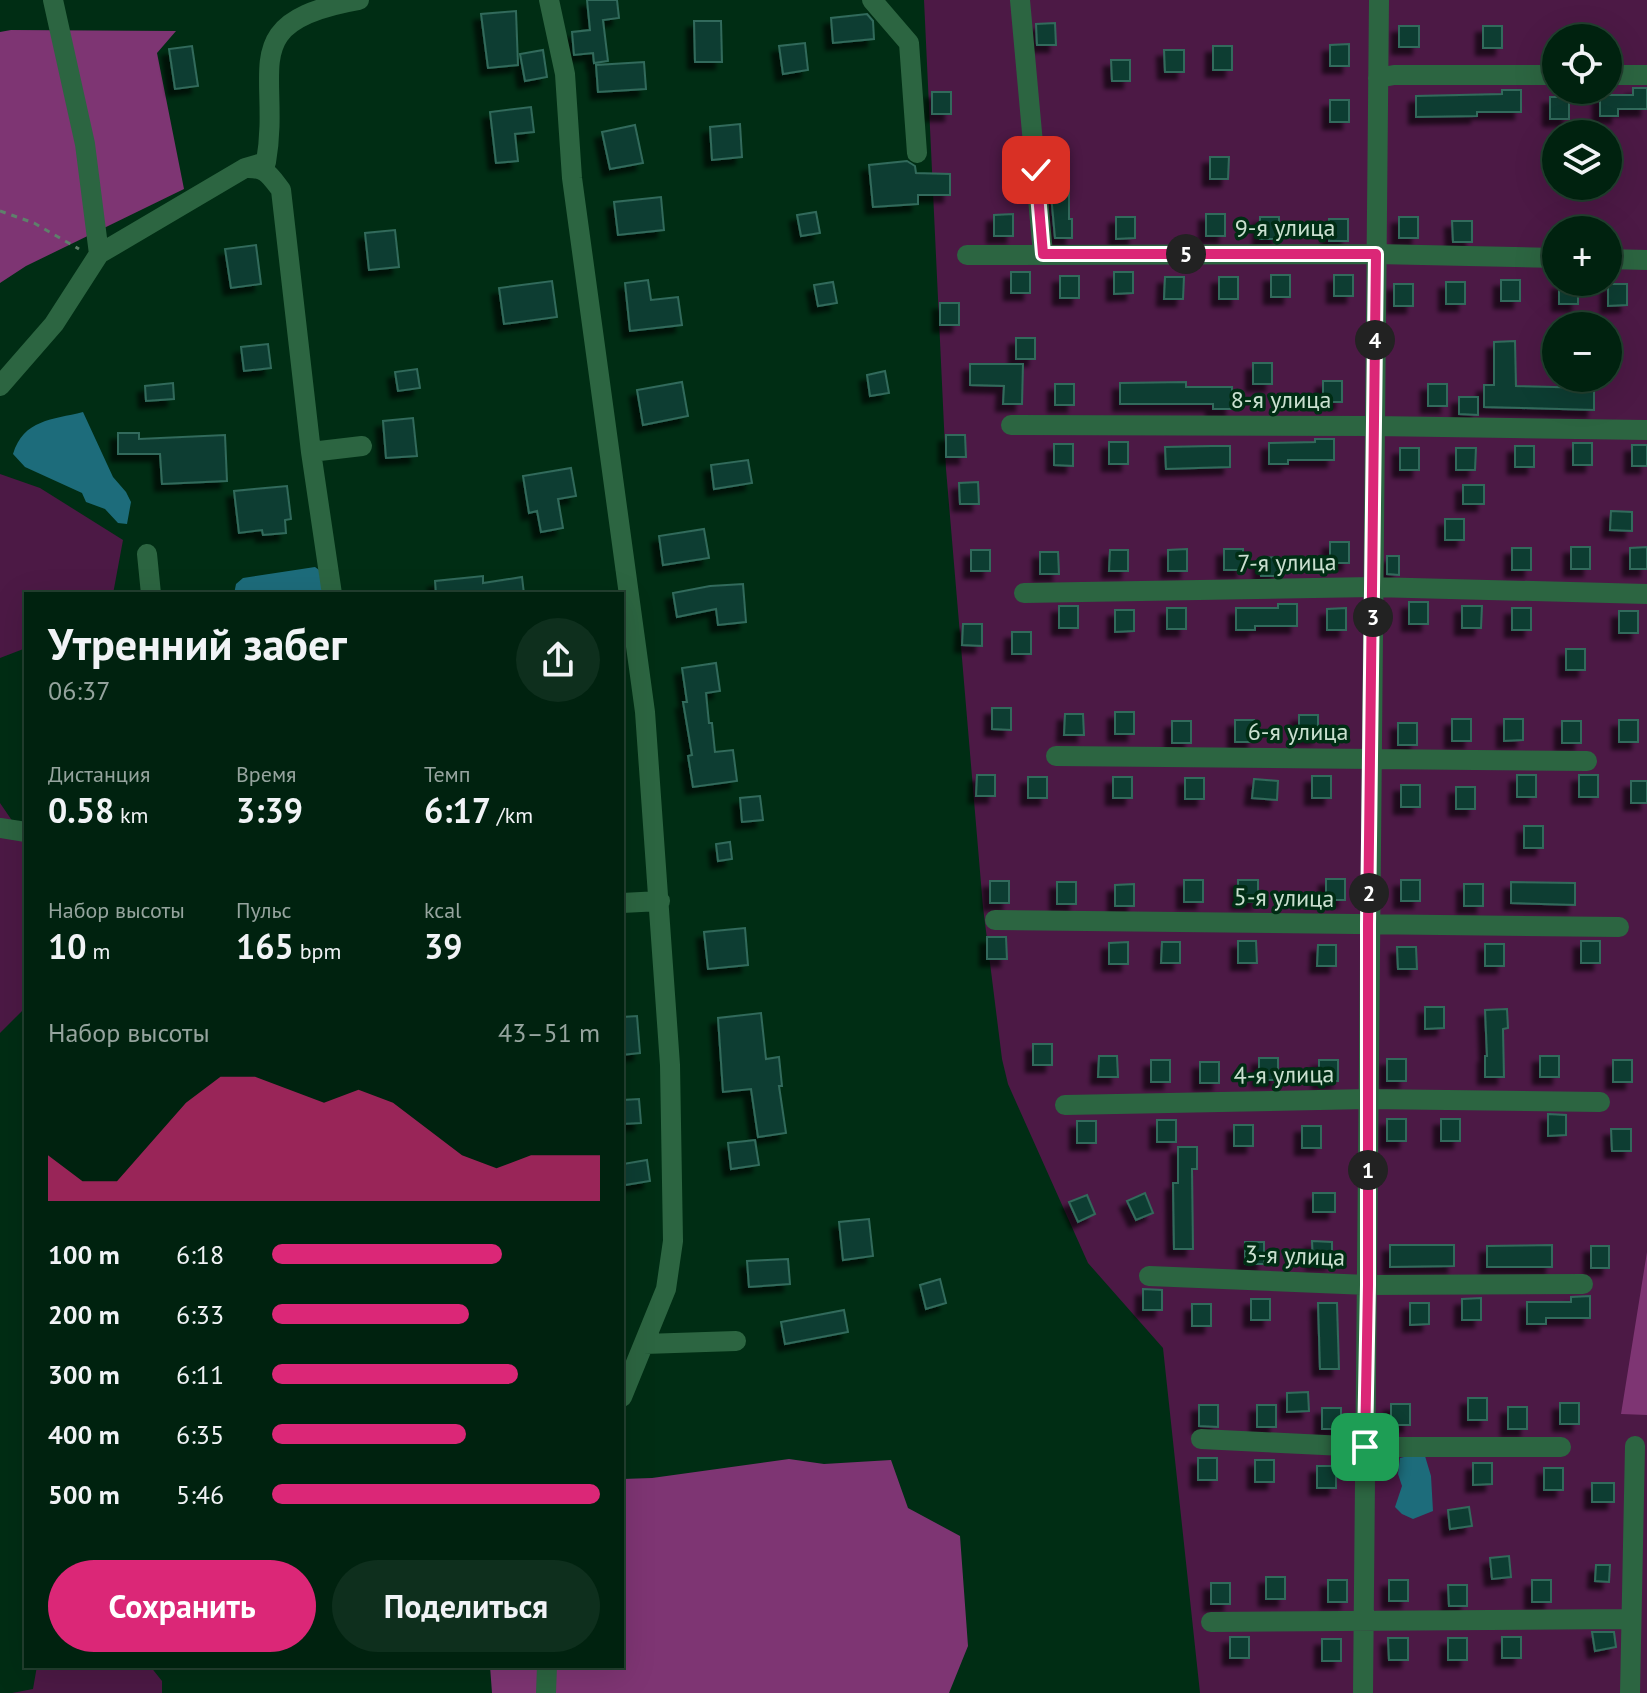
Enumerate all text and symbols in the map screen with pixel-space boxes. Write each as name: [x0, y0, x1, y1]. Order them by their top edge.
map controls: [1542, 24, 1622, 392]
button: locate: [1542, 24, 1622, 104]
button: layers: [1542, 120, 1622, 200]
pin: [1002, 136, 1070, 204]
icon: check: [1014, 148, 1058, 192]
street label: 9-я улица: [1235, 212, 1335, 243]
button: +: [1542, 216, 1622, 296]
pin: 5: [1166, 234, 1206, 274]
text: 5: [1180, 240, 1192, 268]
button: −: [1542, 312, 1622, 392]
pin: 4: [1355, 320, 1395, 360]
text: 4: [1369, 326, 1381, 354]
street label: 8-я улица: [1231, 384, 1331, 415]
street label: 7-я улица: [1237, 546, 1337, 579]
pin: 3: [1353, 597, 1393, 637]
text: 3: [1367, 603, 1379, 631]
text: Утренний забег: [48, 615, 347, 672]
button: share: [516, 618, 600, 702]
text: 06:37: [48, 674, 110, 707]
street label: 6-я улица: [1248, 716, 1348, 747]
text: Дистанция: [48, 760, 150, 788]
text: Время: [236, 760, 297, 788]
text: Темп: [424, 760, 471, 788]
text: 0.58: [48, 788, 114, 832]
text: 3:39: [236, 788, 303, 832]
text: 6:17: [424, 788, 491, 832]
text: km: [114, 801, 148, 829]
text: /km: [491, 801, 533, 829]
pin: 2: [1349, 873, 1389, 913]
text: 2: [1363, 879, 1375, 907]
street label: 5-я улица: [1233, 881, 1335, 914]
text: Набор высоты: [48, 896, 185, 924]
text: Пульс: [236, 896, 291, 924]
text: kcal: [424, 896, 462, 924]
text: 10: [48, 924, 87, 968]
text: 165: [236, 924, 294, 968]
text: 39: [424, 924, 463, 968]
text: m: [87, 937, 110, 965]
text: bpm: [294, 937, 341, 965]
text: Набор высоты: [48, 1016, 210, 1049]
text: 43–51 m: [498, 1016, 600, 1049]
street label: 4-я улица: [1233, 1058, 1335, 1091]
pin: 1: [1348, 1150, 1388, 1190]
text: 1: [1362, 1156, 1374, 1184]
text: 100 m: [48, 1238, 120, 1271]
text: 6:18: [176, 1238, 224, 1271]
street label: 3-я улица: [1244, 1238, 1346, 1273]
text: 200 m: [48, 1298, 120, 1331]
text: 6:33: [176, 1298, 224, 1331]
text: 300 m: [48, 1358, 120, 1391]
text: 6:11: [176, 1358, 224, 1391]
pin: [1331, 1413, 1399, 1481]
text: 400 m: [48, 1418, 120, 1451]
text: 6:35: [176, 1418, 224, 1451]
icon: arrive: [1343, 1425, 1387, 1469]
text: 500 m: [48, 1478, 120, 1511]
text: 5:46: [176, 1478, 224, 1511]
button: Сохранить: [48, 1560, 316, 1652]
button: Поделиться: [332, 1560, 600, 1652]

